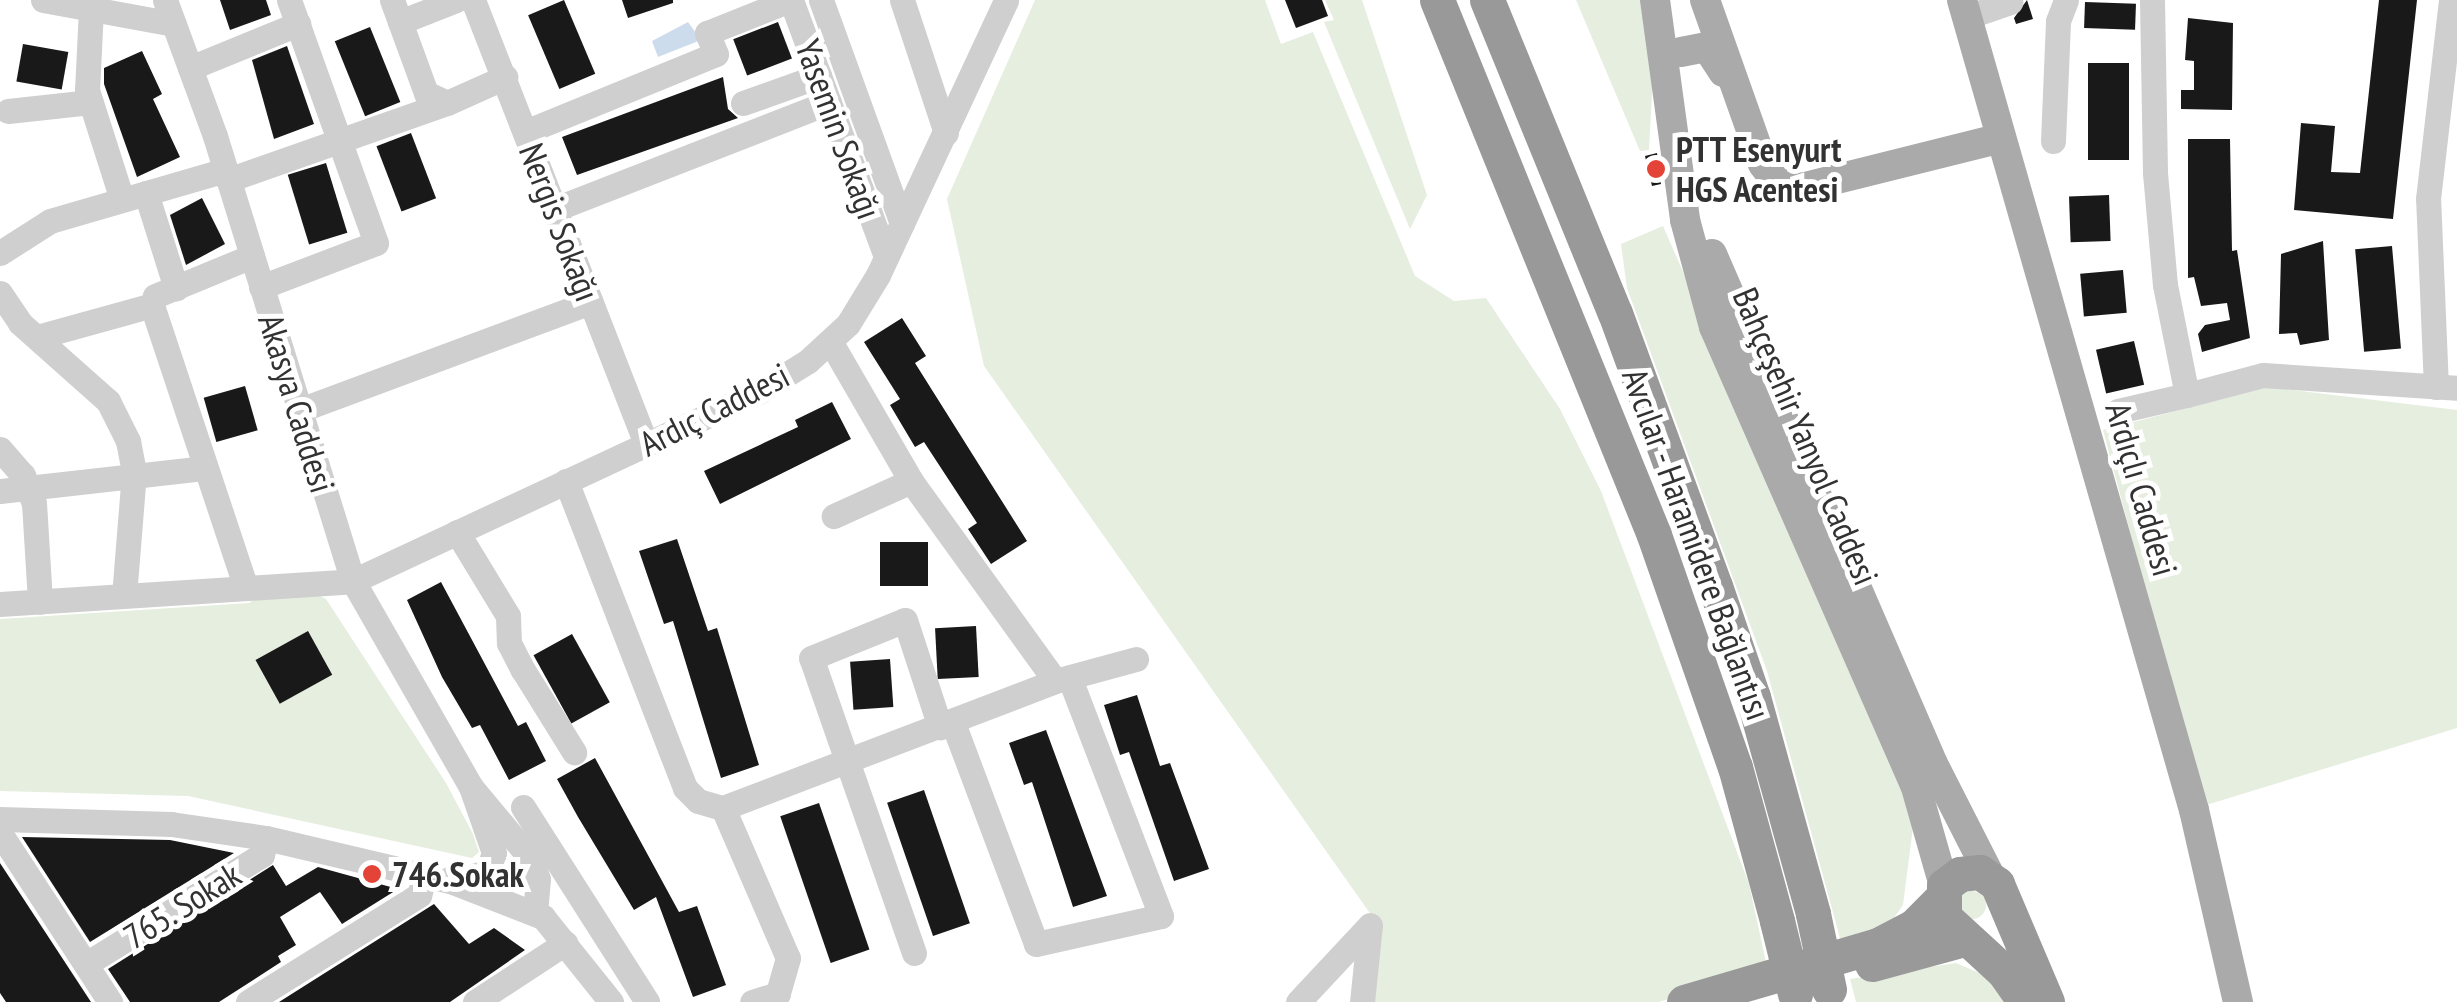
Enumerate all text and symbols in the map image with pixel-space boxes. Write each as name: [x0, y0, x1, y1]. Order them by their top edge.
street label: Yasemin Sokağı: [787, 34, 891, 224]
place label: PTT Esenyurt HGS Acentesi: [1676, 128, 1842, 210]
street label: Nergis Sokağı: [511, 137, 609, 307]
marker: PTT Esenyurt HGS Acentesi: [1645, 158, 1667, 180]
street label: Bahçeşehir Yanyol Caddesi: [1724, 281, 1888, 591]
street label: Akasya Caddesi: [250, 309, 344, 497]
street label: Ardıç Caddesi: [632, 353, 796, 465]
street label: Avcılar - Haramidere Bağlantısı: [1613, 361, 1781, 727]
street label: Ardıçlı Caddesi: [2097, 398, 2187, 580]
street label: 765. Sokak: [115, 852, 249, 958]
place label: 746.Sokak: [392, 853, 524, 895]
marker: 746.Sokak: [361, 863, 383, 885]

